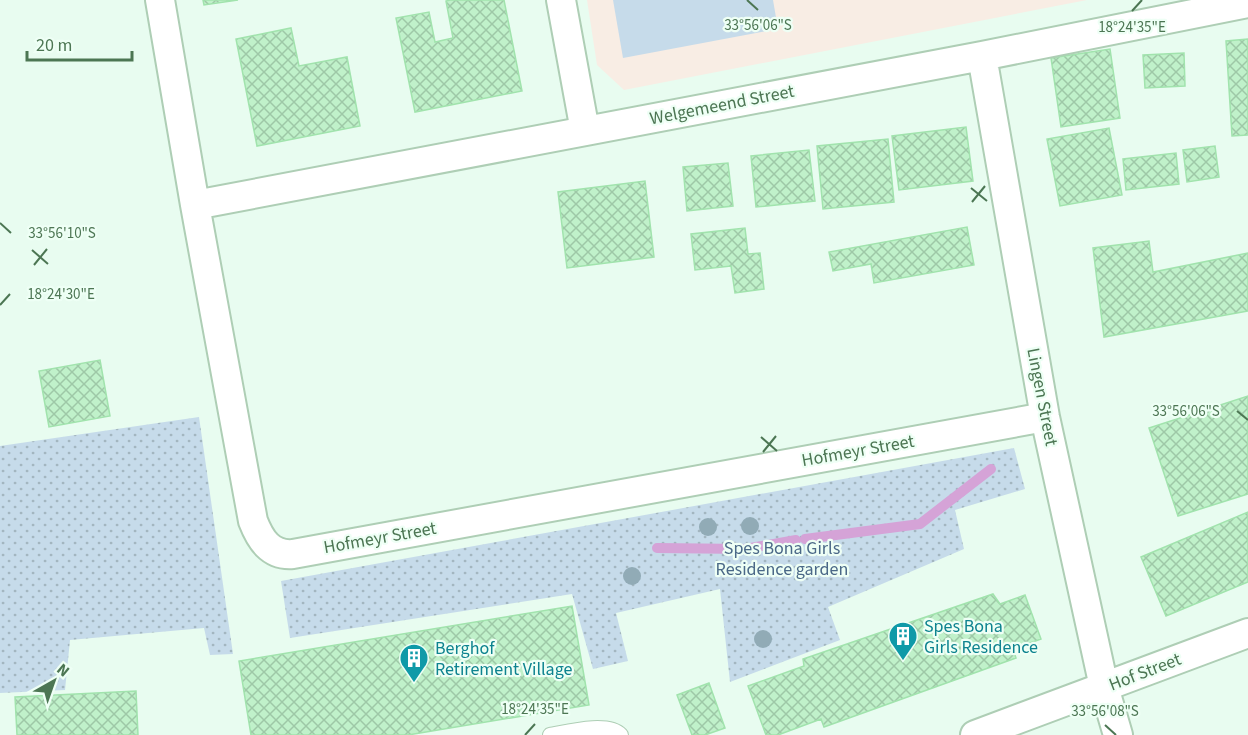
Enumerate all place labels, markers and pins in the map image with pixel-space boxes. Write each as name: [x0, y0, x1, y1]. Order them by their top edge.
place label: Spes Bona Girls Residence: [924, 614, 1038, 660]
building icon: Spes Bona Girls Residence: [887, 620, 919, 662]
place label: Berghof Retirement Village: [435, 636, 572, 682]
building icon: Berghof Retirement Village: [398, 642, 430, 684]

